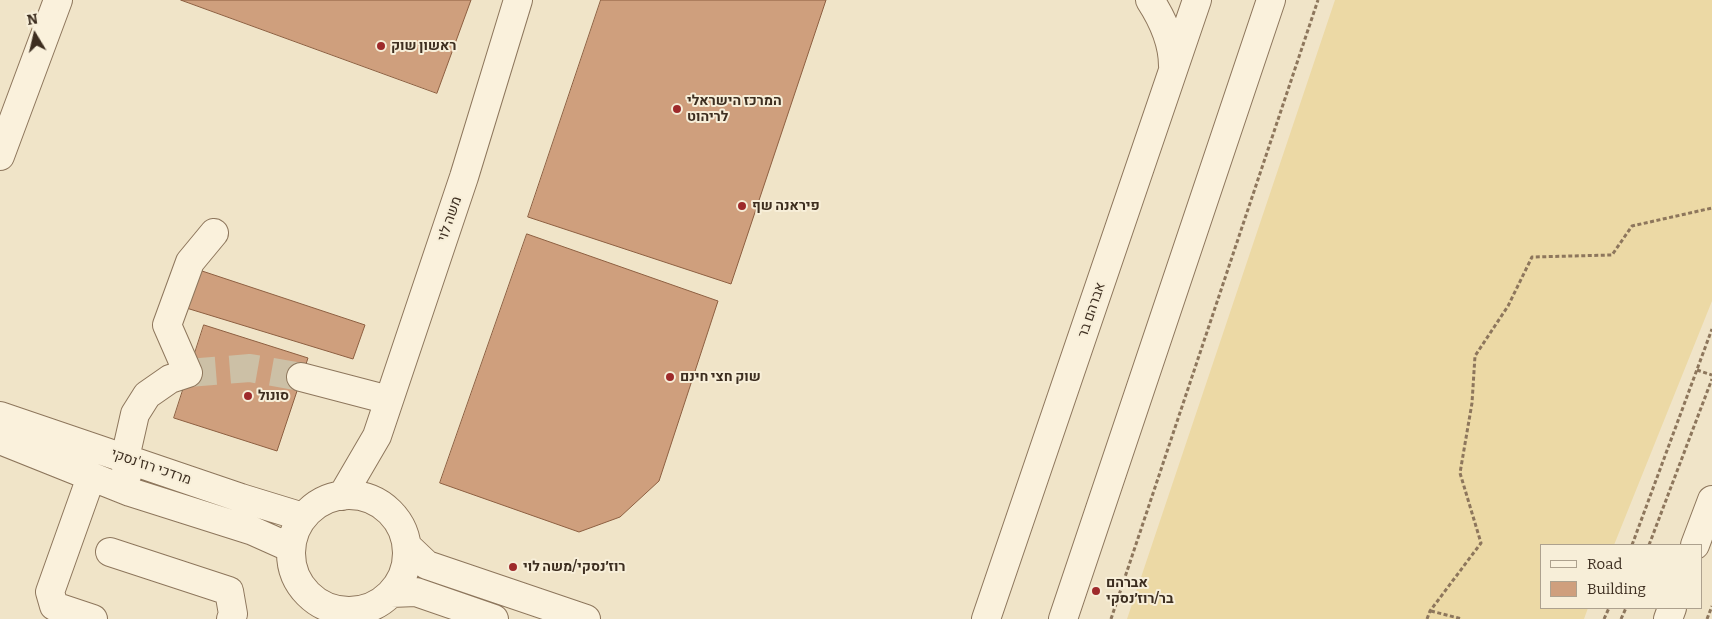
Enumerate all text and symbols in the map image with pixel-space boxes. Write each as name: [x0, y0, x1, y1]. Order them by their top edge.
north arrow: [10, 10, 60, 60]
text: N: [26, 10, 39, 29]
place label: ראשון שוק: [391, 38, 456, 54]
marker: ראשון שוק: [375, 40, 387, 52]
place label: המרכז הישראלי לריהוט: [687, 93, 782, 125]
marker: המרכז הישראלי לריהוט: [671, 103, 683, 115]
street label: משה לוי: [434, 194, 466, 244]
place label: פיראנה שף: [752, 198, 820, 214]
marker: פיראנה שף: [736, 200, 748, 212]
street label: אברהם בר: [1075, 280, 1109, 340]
place label: שוק חצי חינם: [680, 369, 761, 385]
marker: שוק חצי חינם: [664, 371, 676, 383]
place label: סונול: [258, 388, 289, 404]
marker: סונול: [242, 390, 254, 402]
street label: מרדכי רוז'נסקי: [109, 445, 193, 489]
legend: [1540, 544, 1702, 609]
text: Road: [1587, 555, 1622, 573]
place label: רוז׳נסקי/משה לוי: [523, 559, 625, 575]
marker: רוז׳נסקי/משה לוי: [507, 561, 519, 573]
place label: אברהם בר/רוז׳נסקי: [1106, 575, 1174, 608]
text: Building: [1587, 580, 1646, 598]
marker: אברהם בר/רוז׳נסקי: [1090, 585, 1102, 597]

